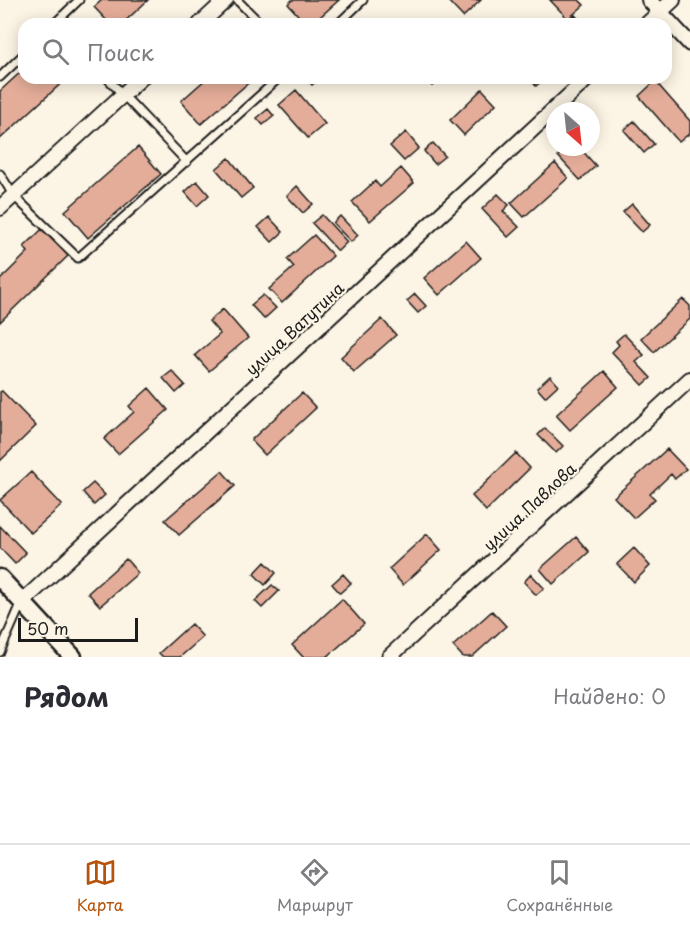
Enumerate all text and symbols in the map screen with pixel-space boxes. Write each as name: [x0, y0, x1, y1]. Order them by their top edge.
search box: [18, 18, 672, 84]
icon: search: [39, 35, 72, 68]
text: Поиск: [87, 35, 154, 68]
north arrow: [546, 102, 600, 156]
street label: улица Ватутина: [239, 276, 349, 380]
street label: улица Павлова: [477, 456, 581, 556]
scale bar: [18, 615, 138, 642]
text: 50 m: [27, 616, 68, 640]
text: Рядом: [24, 677, 109, 716]
text: Найдено: 0: [553, 681, 666, 711]
tab: Карта: [77, 856, 124, 916]
tab: Маршрут: [277, 856, 353, 916]
tab: Сохранённые: [506, 856, 613, 916]

